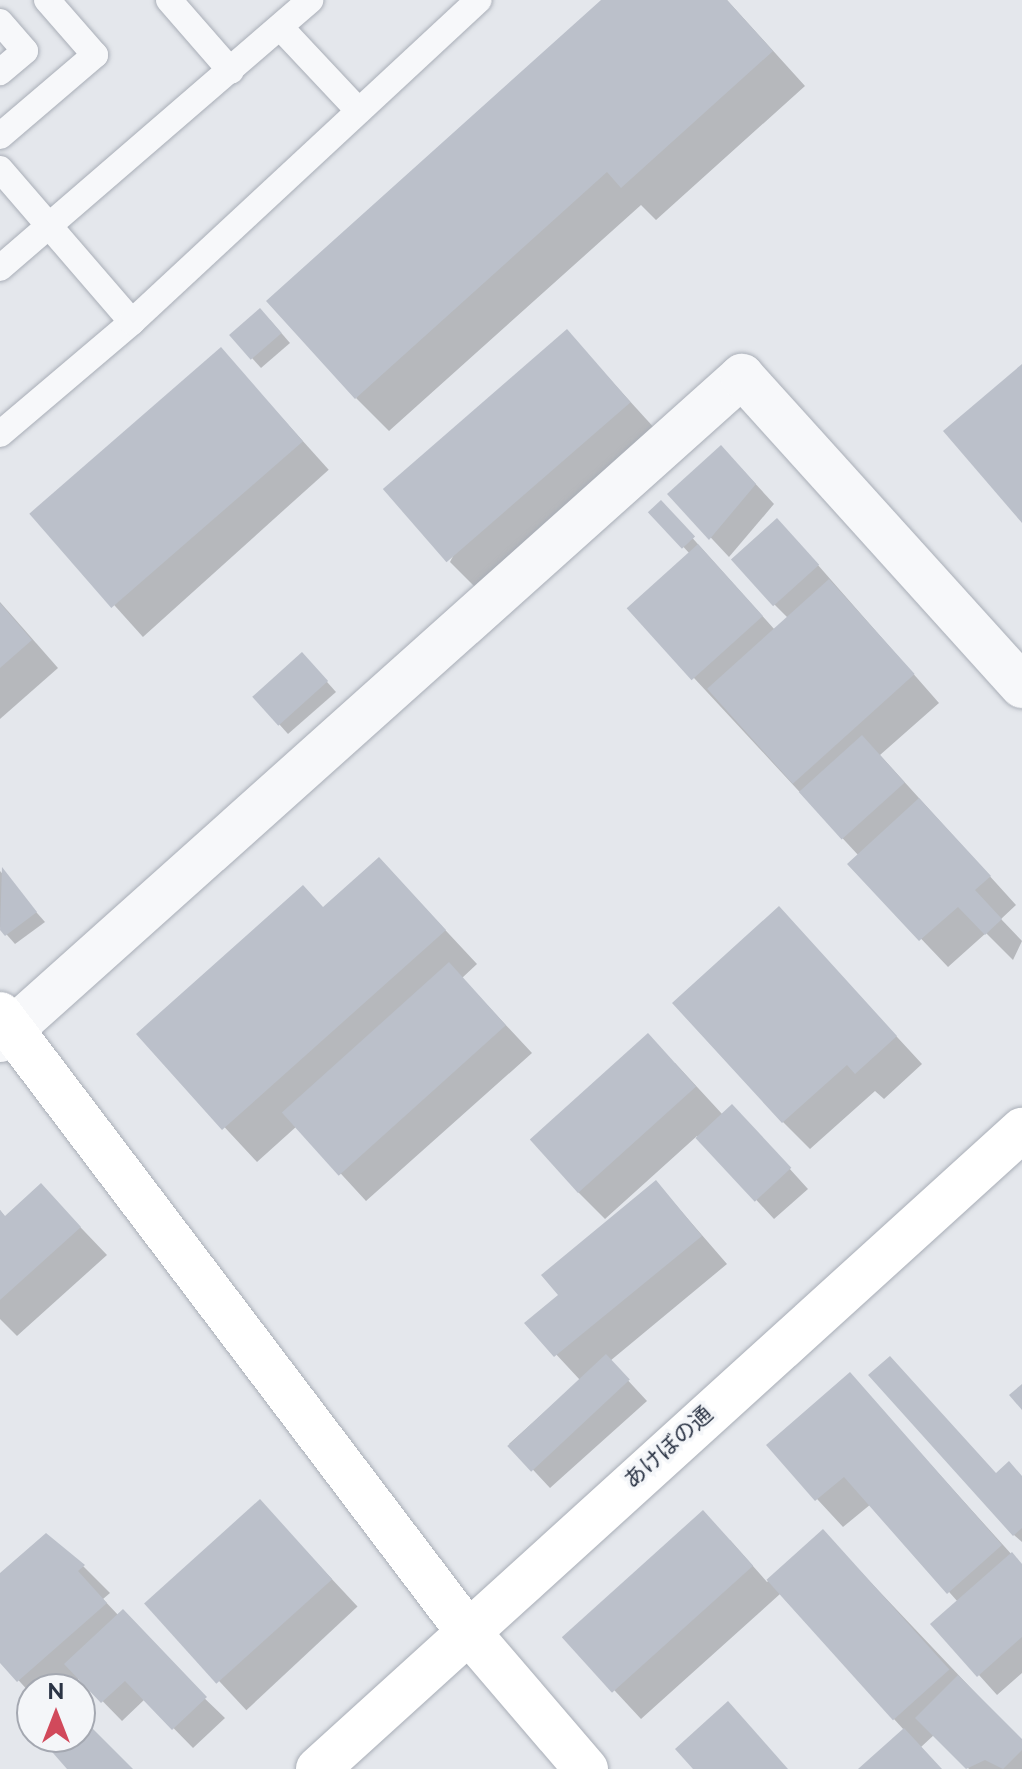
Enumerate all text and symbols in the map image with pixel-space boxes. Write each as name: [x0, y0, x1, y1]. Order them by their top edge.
street label: あけぼの通: [618, 1400, 718, 1494]
north arrow: [16, 1673, 96, 1753]
text: N: [48, 1678, 64, 1704]

